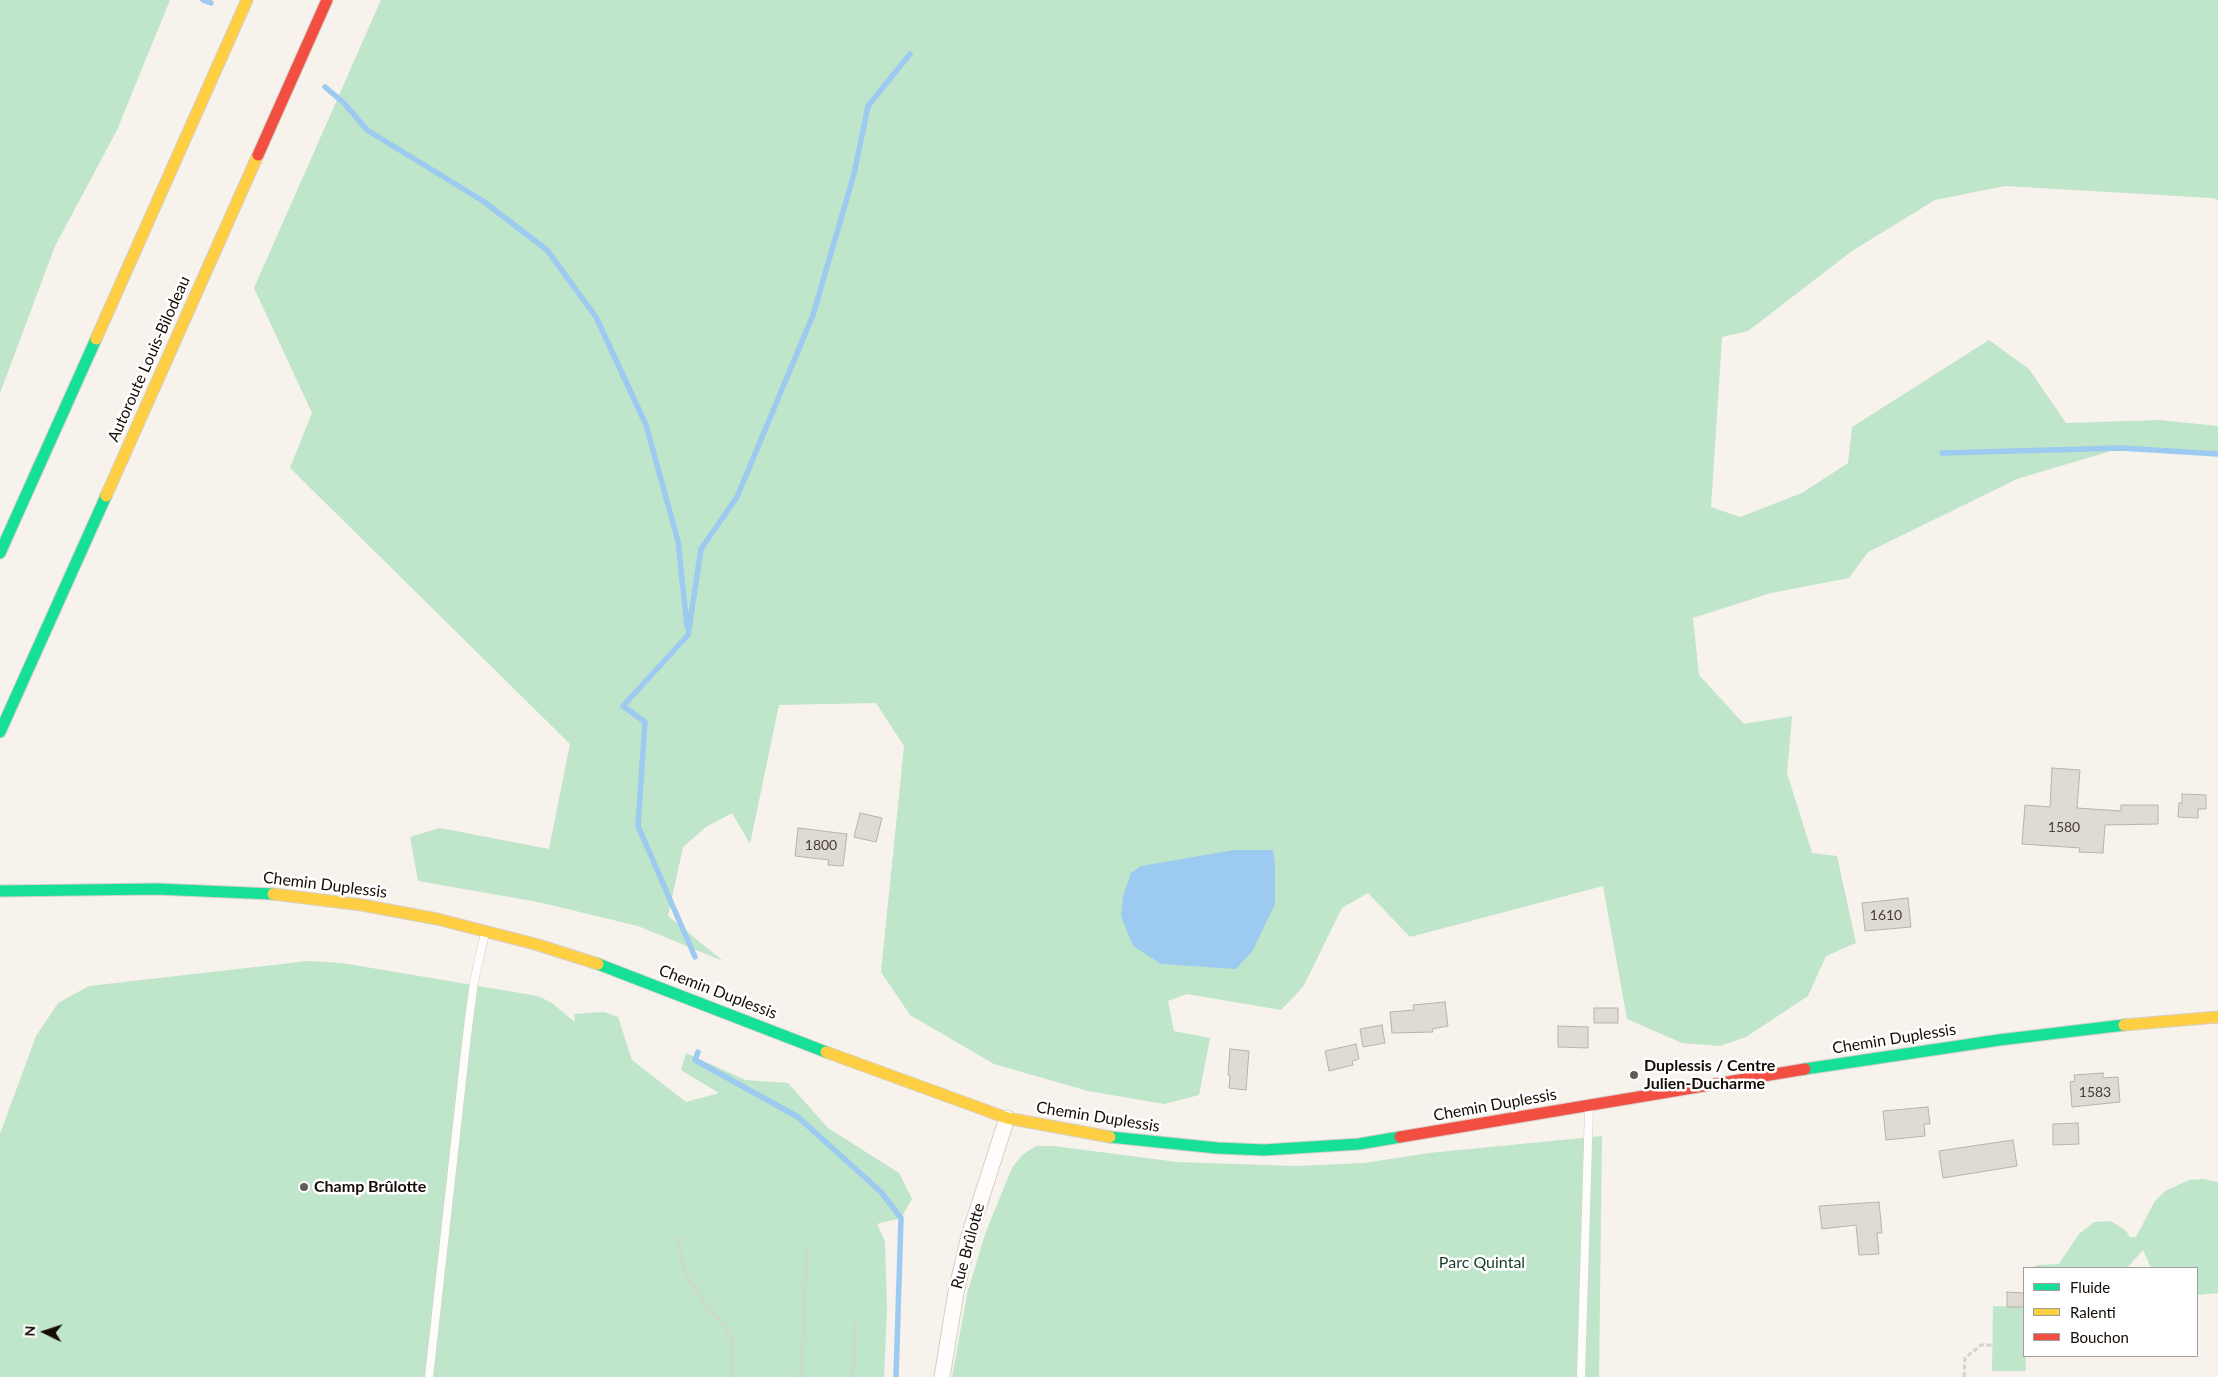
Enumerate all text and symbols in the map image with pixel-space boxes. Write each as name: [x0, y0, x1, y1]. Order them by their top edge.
street label: Autoroute Louis-Bilodeau: [104, 273, 194, 445]
house number: 1580: [2048, 819, 2080, 835]
house number: 1800: [805, 837, 837, 853]
street label: Chemin Duplessis: [262, 868, 388, 902]
house number: 1610: [1870, 907, 1902, 923]
street label: Chemin Duplessis: [656, 961, 780, 1023]
street label: Chemin Duplessis: [1831, 1020, 1957, 1058]
place label: Duplessis / Centre Julien-Ducharme: [1644, 1056, 1775, 1094]
marker: Duplessis / Centre Julien-Ducharme: [1628, 1069, 1640, 1081]
house number: 1583: [2079, 1084, 2111, 1100]
street label: Chemin Duplessis: [1432, 1085, 1558, 1125]
street label: Chemin Duplessis: [1035, 1098, 1161, 1136]
place label: Champ Brûlotte: [314, 1177, 426, 1197]
marker: Champ Brûlotte: [298, 1181, 310, 1193]
street label: Rue Brûlotte: [947, 1201, 989, 1291]
park label: Parc Quintal: [1439, 1253, 1525, 1273]
legend: [2023, 1267, 2198, 1357]
text: Fluide: [2070, 1278, 2110, 1296]
text: Ralenti: [2070, 1303, 2116, 1321]
north arrow: [20, 1307, 70, 1357]
text: N: [21, 1325, 38, 1337]
text: Bouchon: [2070, 1328, 2129, 1346]

